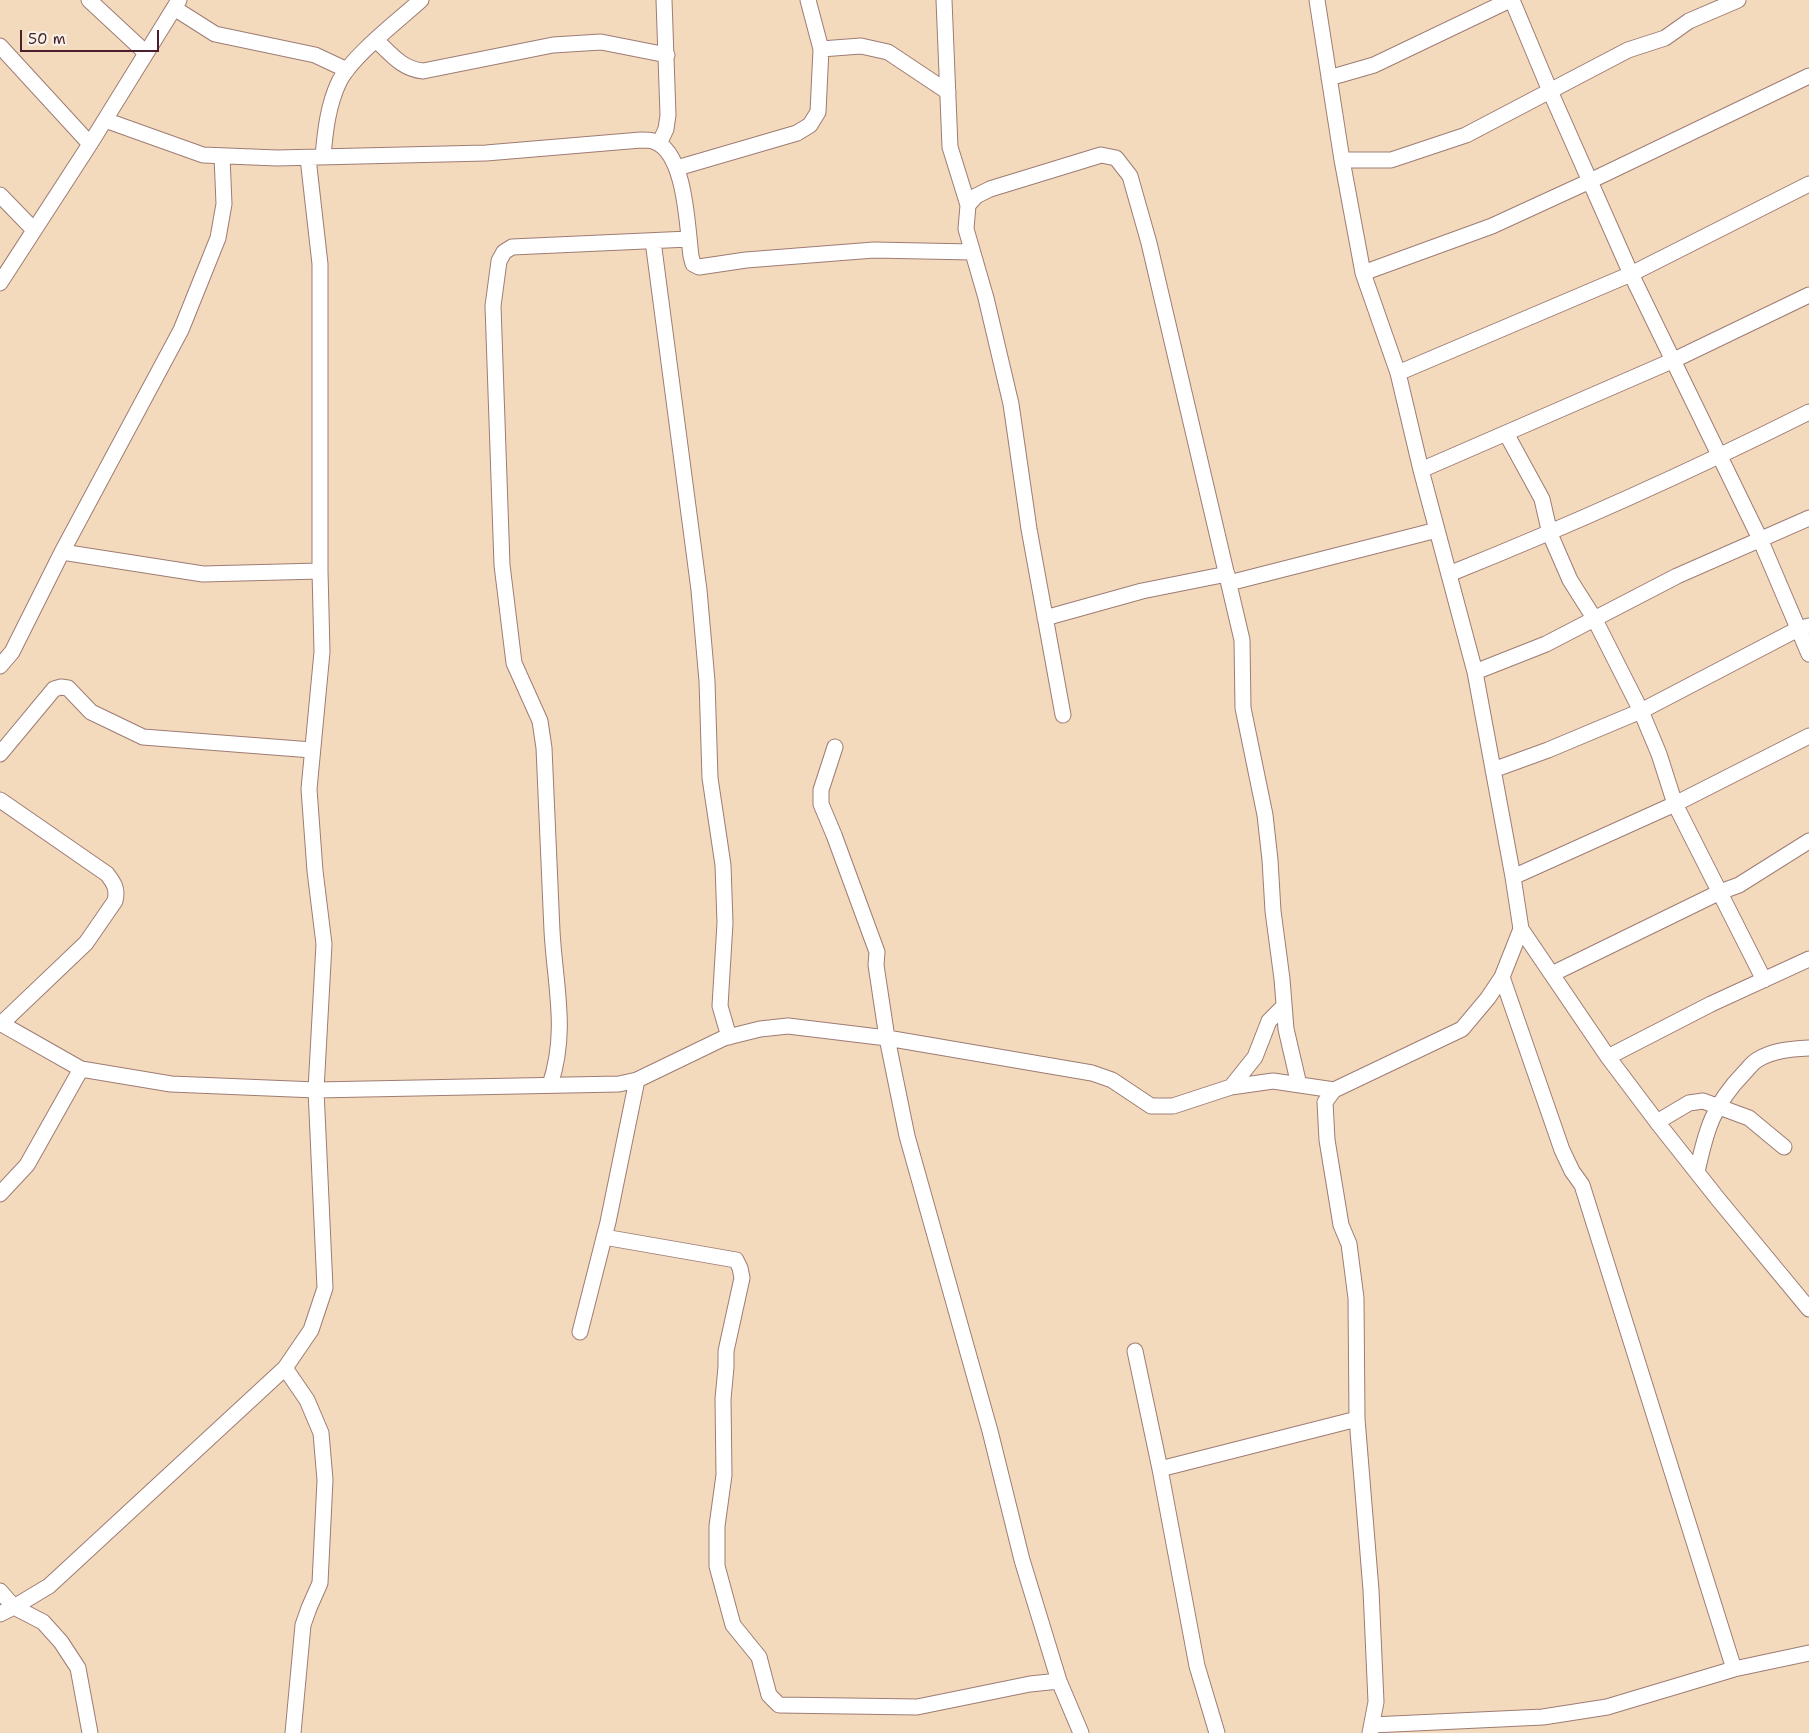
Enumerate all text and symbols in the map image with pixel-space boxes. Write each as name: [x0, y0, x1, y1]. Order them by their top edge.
scale bar: [22, 20, 161, 52]
text: 50 m: [28, 29, 66, 49]

